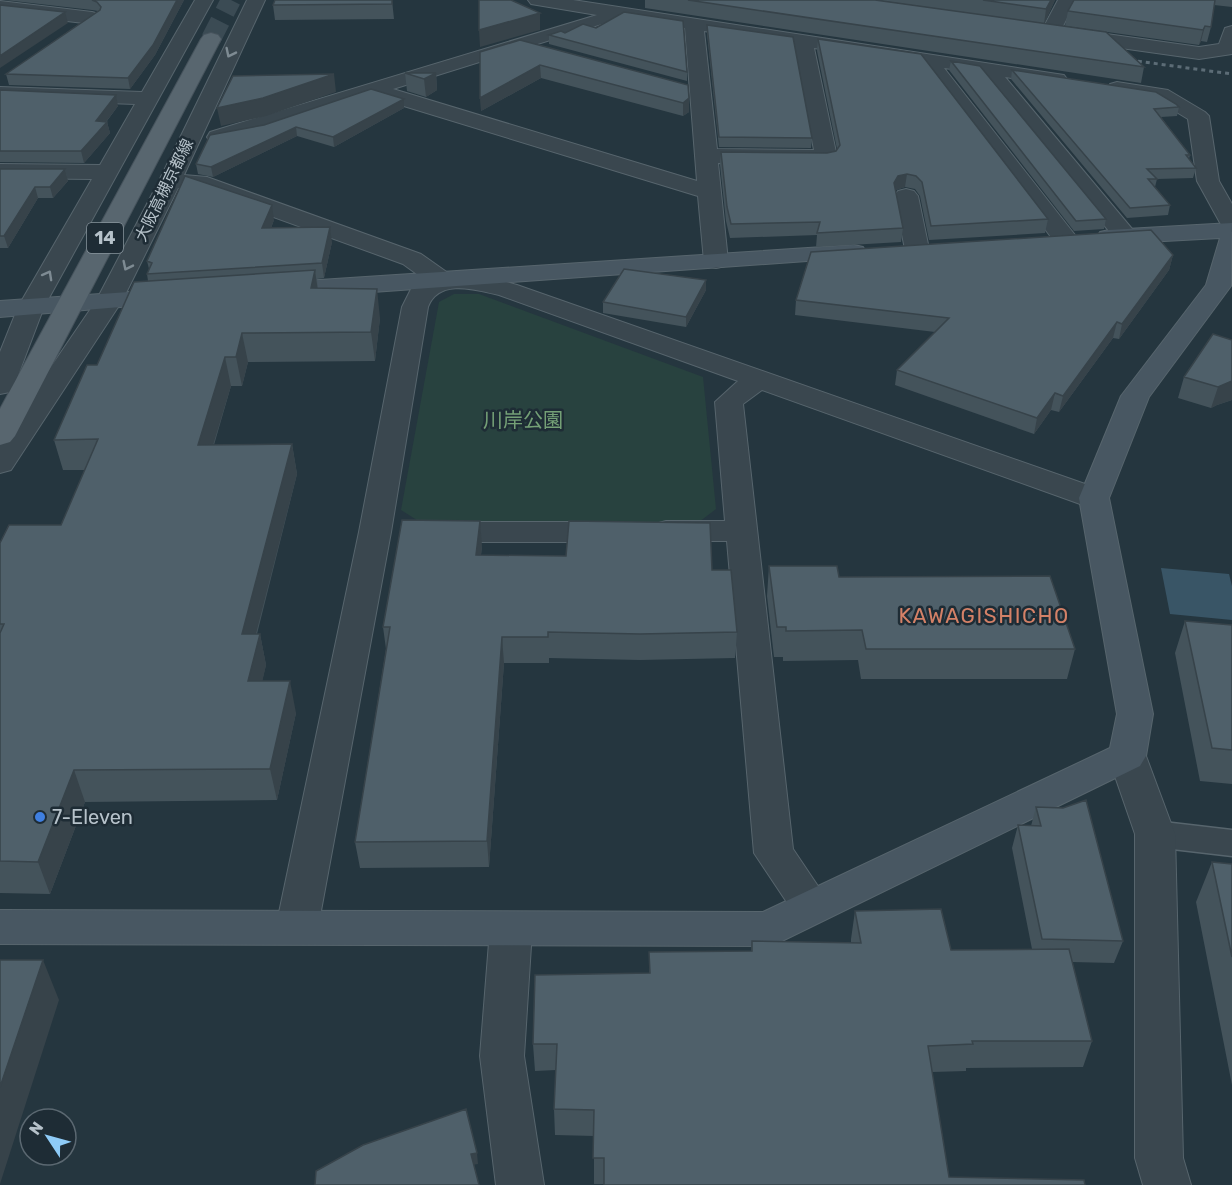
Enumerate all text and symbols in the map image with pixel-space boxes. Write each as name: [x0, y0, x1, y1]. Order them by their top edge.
one-way arrow: [226, 46, 238, 57]
street label: 大阪高槻京都線: [131, 135, 197, 245]
road number: 14: [87, 223, 123, 253]
one-way arrow: [122, 259, 134, 270]
one-way arrow: [41, 271, 53, 281]
park label: 川岸公園: [483, 408, 563, 432]
district label: KAWAGISHICHO: [898, 603, 1070, 628]
place label: 7-Eleven: [52, 805, 133, 829]
marker: 7-Eleven: [33, 810, 47, 824]
north arrow: [18, 1107, 78, 1167]
text: N: [25, 1118, 47, 1139]

